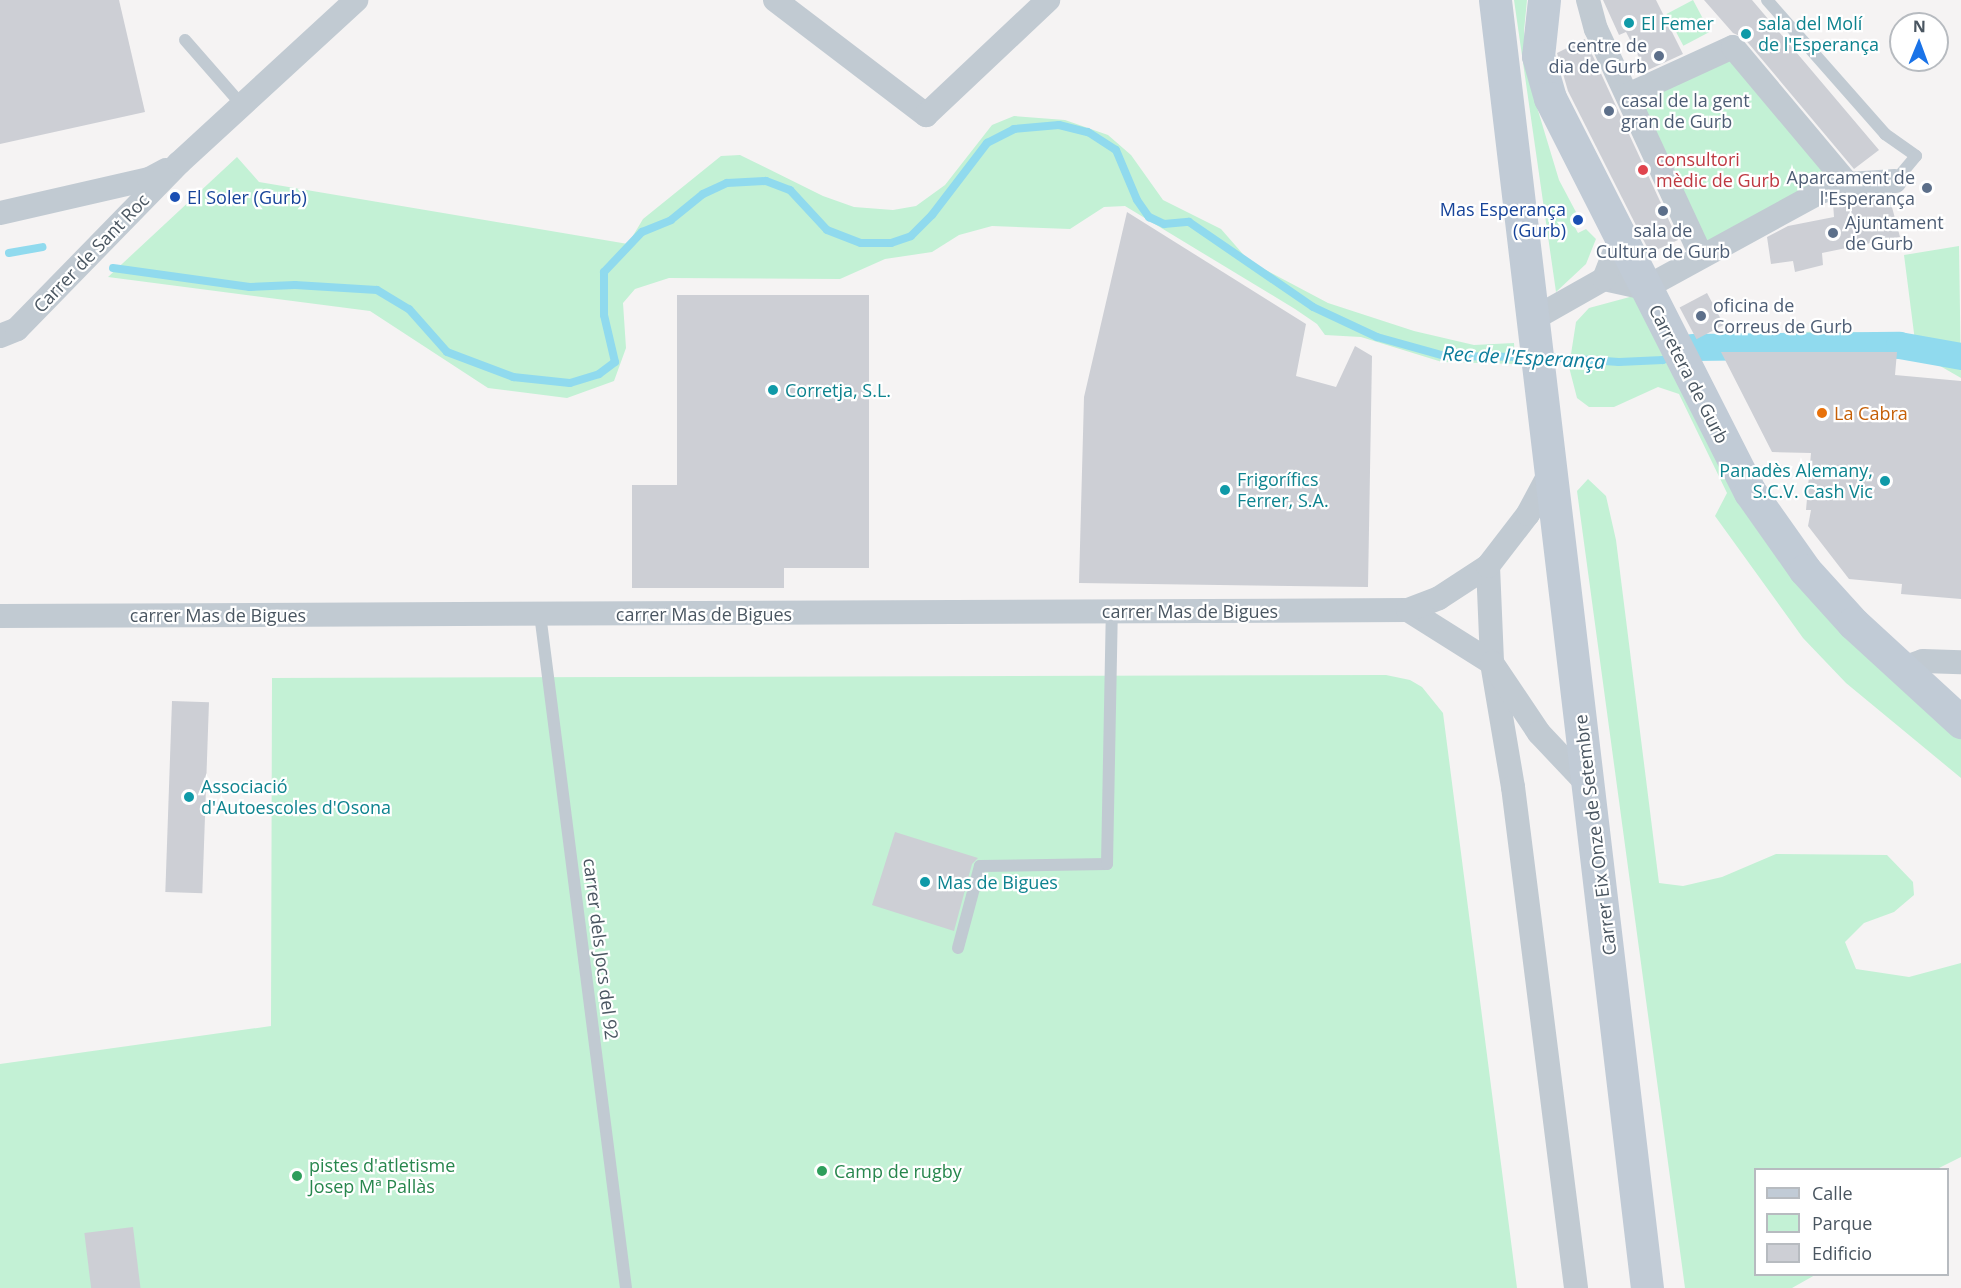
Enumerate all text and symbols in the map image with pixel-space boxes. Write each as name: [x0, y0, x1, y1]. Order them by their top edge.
place label: El Femer: [1641, 12, 1714, 34]
north arrow: [1889, 12, 1949, 72]
place label: sala del Molí de l'Esperança: [1758, 13, 1879, 56]
text: N: [1913, 15, 1926, 37]
marker: El Femer: [1622, 16, 1636, 30]
marker: sala del Molí de l'Esperança: [1739, 27, 1753, 41]
place label: centre de dia de Gurb: [1548, 35, 1647, 78]
marker: centre de dia de Gurb: [1652, 49, 1666, 63]
place label: casal de la gent gran de Gurb: [1621, 90, 1750, 132]
marker: casal de la gent gran de Gurb: [1602, 104, 1616, 118]
place label: consultori mèdic de Gurb: [1656, 149, 1780, 192]
marker: consultori mèdic de Gurb: [1634, 161, 1652, 179]
place label: Aparcament de l'Esperança: [1787, 167, 1915, 210]
marker: Aparcament de l'Esperança: [1920, 181, 1934, 195]
place label: El Soler (Gurb): [187, 186, 307, 208]
street label: Carrer de Sant Roc: [29, 189, 153, 317]
marker: El Soler (Gurb): [168, 190, 182, 204]
place label: Mas Esperança (Gurb): [1440, 199, 1566, 242]
marker: sala de Cultura de Gurb: [1656, 204, 1670, 218]
place label: Ajuntament de Gurb: [1845, 212, 1944, 254]
marker: Mas Esperança (Gurb): [1571, 213, 1585, 227]
place label: sala de Cultura de Gurb: [1596, 220, 1730, 262]
marker: Ajuntament de Gurb: [1826, 226, 1840, 240]
place label: oficina de Correus de Gurb: [1713, 295, 1853, 338]
street label: Carretera de Gurb: [1645, 301, 1733, 447]
marker: oficina de Correus de Gurb: [1694, 309, 1708, 323]
water label: Rec de l'Esperança: [1442, 341, 1606, 373]
place label: Corretja, S.L.: [785, 379, 891, 401]
marker: Corretja, S.L.: [766, 383, 780, 397]
place label: La Cabra: [1834, 402, 1908, 424]
marker: La Cabra: [1815, 406, 1829, 420]
place label: Panadès Alemany, S.C.V. Cash Vic: [1719, 460, 1873, 502]
place label: Frigorífics Ferrer, S.A.: [1237, 469, 1329, 512]
marker: Panadès Alemany, S.C.V. Cash Vic: [1878, 474, 1892, 488]
marker: Frigorífics Ferrer, S.A.: [1218, 483, 1232, 497]
street label: carrer Mas de Bigues: [1102, 600, 1278, 622]
street label: carrer Mas de Bigues: [616, 603, 792, 625]
street label: carrer Mas de Bigues: [130, 604, 306, 626]
street label: Carrer Eix Onze de Setembre: [1570, 713, 1620, 957]
place label: Associació d'Autoescoles d'Osona: [201, 776, 391, 818]
marker: Associació d'Autoescoles d'Osona: [182, 790, 196, 804]
street label: carrer dels Jocs del 92: [579, 857, 623, 1041]
place label: Mas de Bigues: [937, 871, 1058, 893]
marker: Mas de Bigues: [918, 875, 932, 889]
place label: pistes d'atletisme Josep Mª Pallàs: [309, 1155, 455, 1198]
place label: Camp de rugby: [834, 1160, 962, 1182]
marker: Camp de rugby: [815, 1164, 829, 1178]
legend: [1754, 1168, 1949, 1276]
marker: pistes d'atletisme Josep Mª Pallàs: [290, 1169, 304, 1183]
text: Calle: [1812, 1181, 1853, 1205]
text: Parque: [1812, 1211, 1872, 1235]
text: Edificio: [1812, 1241, 1872, 1265]

